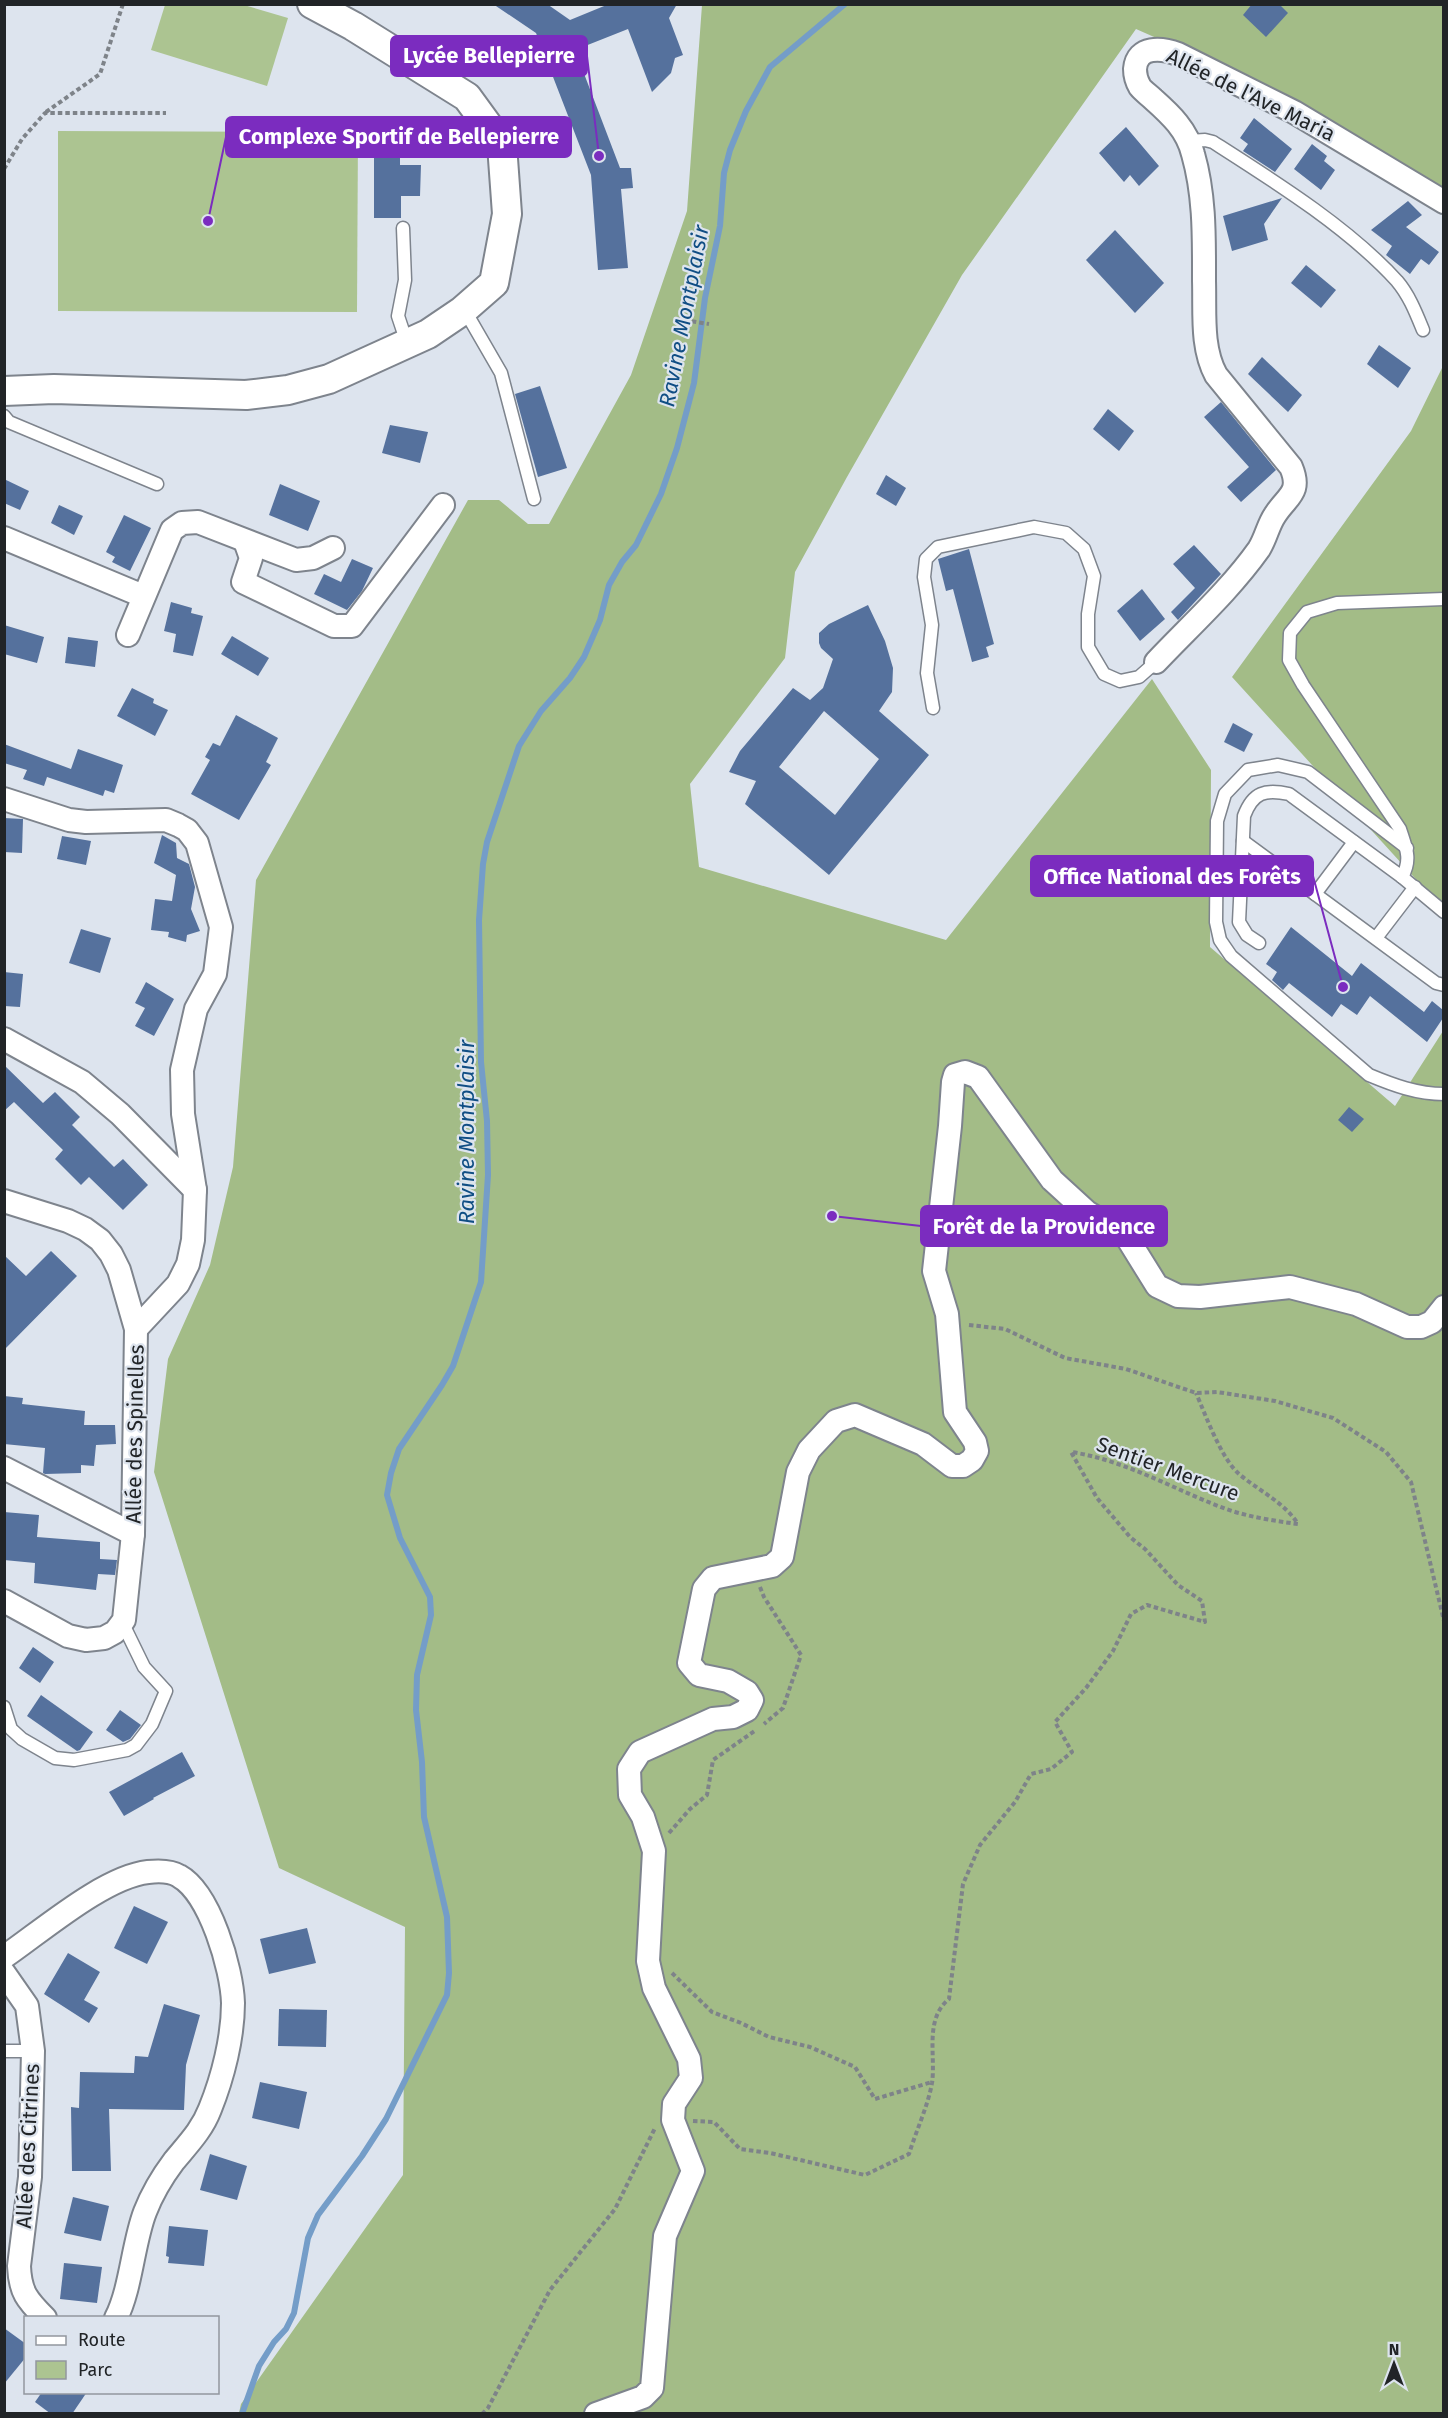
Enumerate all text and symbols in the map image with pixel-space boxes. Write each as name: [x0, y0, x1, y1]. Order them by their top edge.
callout: Lycée Bellepierre: [391, 36, 587, 76]
text: Lycée Bellepierre: [403, 42, 575, 69]
street label: Allée de l'Ave Maria: [1162, 43, 1340, 147]
callout: Complexe Sportif de Bellepierre: [226, 117, 571, 157]
text: Complexe Sportif de Bellepierre: [239, 123, 559, 150]
water label: Ravine Montplaisir: [653, 222, 715, 409]
callout: Office National des Forêts: [1031, 856, 1313, 896]
text: Office National des Forêts: [1043, 863, 1301, 890]
water label: Ravine Montplaisir: [453, 1039, 480, 1224]
callout: Forêt de la Providence: [921, 1206, 1167, 1246]
text: Forêt de la Providence: [933, 1213, 1155, 1240]
street label: Allée des Spinelles: [120, 1344, 150, 1524]
street label: Sentier Mercure: [1093, 1431, 1243, 1507]
street label: Allée des Citrines: [11, 2063, 45, 2229]
legend: [24, 2316, 219, 2394]
text: Route: [78, 2329, 126, 2351]
north arrow: [1364, 2334, 1424, 2394]
text: N: [1389, 2340, 1399, 2359]
text: Parc: [78, 2359, 113, 2381]

